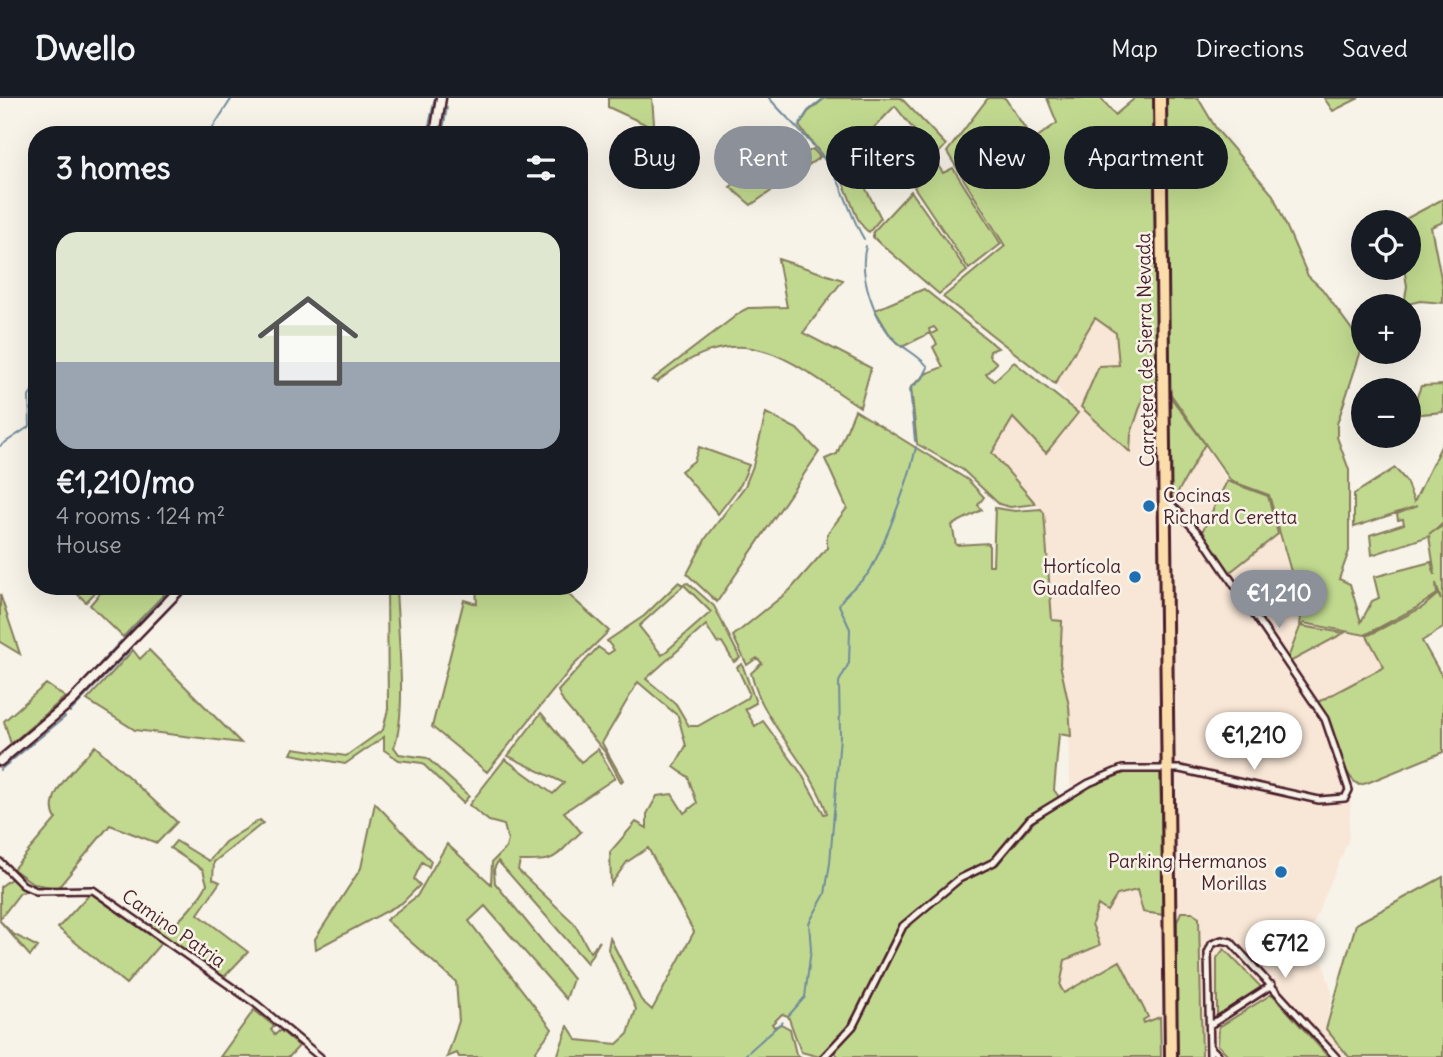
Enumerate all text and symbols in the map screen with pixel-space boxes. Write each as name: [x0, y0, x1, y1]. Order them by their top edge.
text: Dwello: [35, 27, 135, 69]
text: Map: [1111, 33, 1158, 63]
text: Directions: [1196, 33, 1304, 63]
text: Saved: [1342, 33, 1408, 63]
chip: Buy: [609, 126, 700, 189]
chip: Rent: [714, 126, 812, 189]
chip: Filters: [826, 126, 940, 189]
chip: New: [954, 126, 1050, 189]
chip: Apartment: [1064, 126, 1228, 189]
text: 3 homes: [56, 149, 170, 187]
icon: filters: [522, 149, 560, 187]
map controls: [1351, 210, 1421, 448]
button: locate: [1351, 210, 1421, 280]
street label: Carretera de Sierra Nevada: [1131, 232, 1159, 467]
icon: home: [245, 278, 371, 404]
button: +: [1351, 294, 1421, 364]
button: −: [1351, 378, 1421, 448]
text: €1,210/mo: [56, 463, 195, 501]
place label: Cocinas Richard Ceretta: [1163, 483, 1298, 529]
marker: Cocinas Richard Ceretta: [1141, 498, 1157, 514]
text: 4 rooms · 124 m²: [56, 501, 225, 530]
text: House: [56, 530, 122, 559]
place label: Hortícola Guadalfeo: [1033, 554, 1121, 600]
marker: Hortícola Guadalfeo: [1127, 569, 1143, 585]
pin: €1,210: [1222, 570, 1336, 630]
text: €1,210: [1246, 578, 1312, 607]
pin: €1,210: [1197, 712, 1311, 772]
text: €1,210: [1221, 720, 1287, 749]
place label: Parking Hermanos Morillas: [1108, 849, 1267, 895]
marker: Parking Hermanos Morillas: [1273, 864, 1289, 880]
street label: Camino Patria: [117, 883, 231, 973]
pin: €712: [1244, 920, 1326, 980]
text: €712: [1261, 928, 1309, 957]

